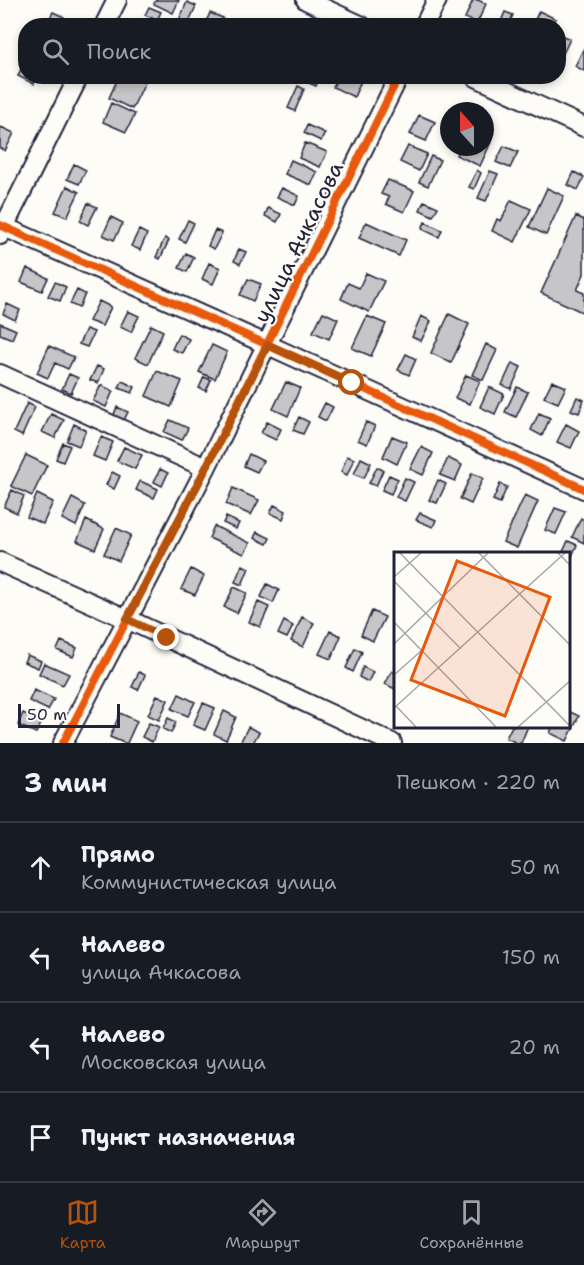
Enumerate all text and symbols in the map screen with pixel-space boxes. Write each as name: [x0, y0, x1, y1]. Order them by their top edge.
search box: [18, 18, 566, 84]
icon: search: [39, 35, 72, 68]
text: Поиск: [87, 37, 151, 66]
north arrow: [440, 102, 494, 156]
street label: улица Ачкасова: [247, 157, 350, 328]
route start: [338, 369, 364, 395]
inset map: [394, 552, 569, 728]
route end: [153, 624, 179, 650]
scale bar: [18, 701, 120, 728]
text: 50 m: [27, 704, 67, 725]
text: 3 мин: [24, 765, 107, 800]
text: Пешком · 220 m: [397, 769, 560, 795]
text: Прямо: [81, 840, 155, 869]
icon: ahead: [24, 851, 57, 884]
text: 50 m: [510, 854, 560, 880]
text: Коммунистическая улица: [81, 869, 337, 895]
text: Налево: [81, 930, 165, 959]
icon: left: [24, 941, 57, 974]
text: 150 m: [502, 944, 560, 970]
text: улица Ачкасова: [81, 959, 241, 985]
text: Налево: [81, 1020, 165, 1049]
icon: left: [24, 1031, 57, 1064]
text: 20 m: [509, 1034, 560, 1060]
text: Московская улица: [81, 1049, 266, 1075]
icon: arrive: [24, 1121, 57, 1154]
text: Пункт назначения: [81, 1123, 295, 1152]
tab: Карта: [60, 1196, 106, 1253]
tab: Маршрут: [225, 1196, 300, 1253]
tab: Сохранённые: [420, 1196, 524, 1253]

